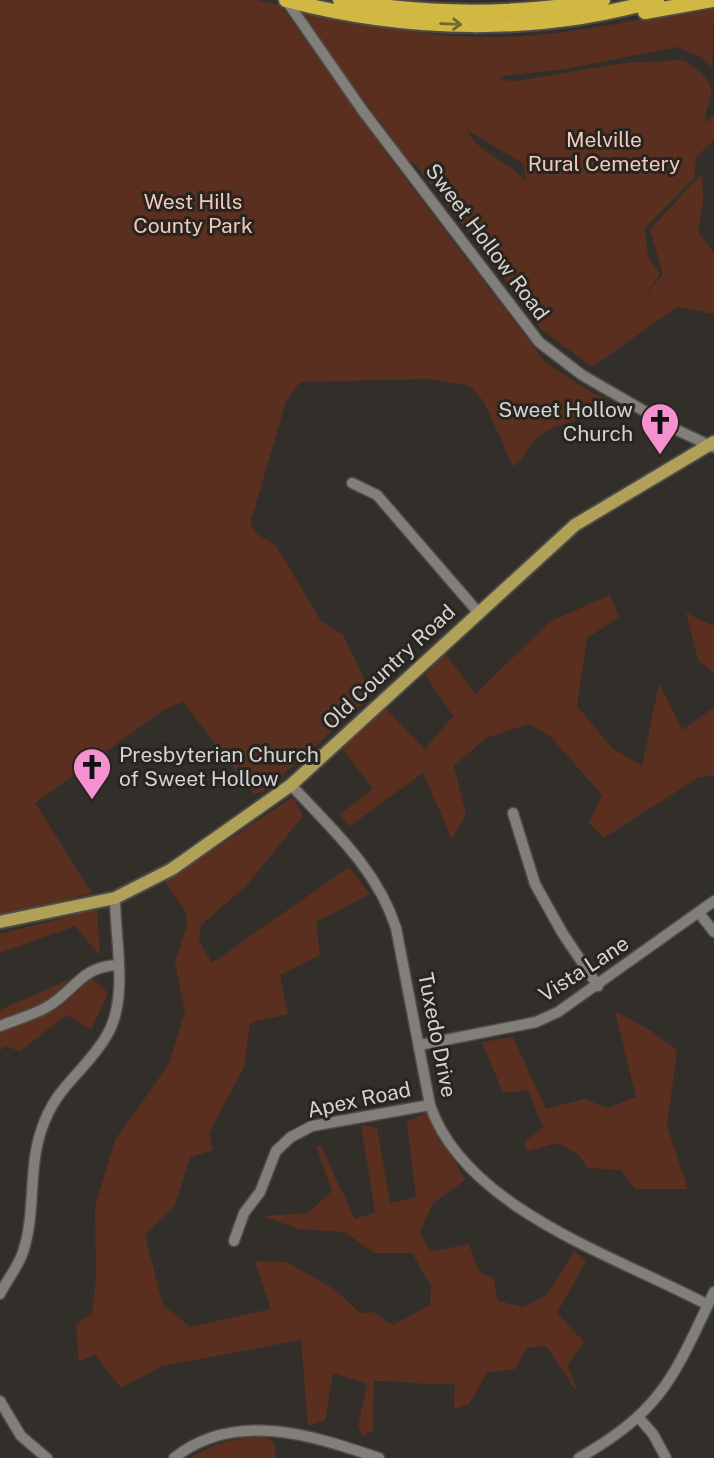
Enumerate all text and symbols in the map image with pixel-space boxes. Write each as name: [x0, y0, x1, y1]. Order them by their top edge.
one-way arrow: [439, 18, 462, 31]
park label: Melville Rural Cemetery: [528, 127, 680, 176]
street label: Sweet Hollow Road: [420, 158, 554, 325]
park label: West Hills County Park: [133, 189, 253, 238]
place label: Sweet Hollow Church: [498, 397, 633, 446]
church icon: Sweet Hollow Church: [639, 401, 681, 456]
street label: Old Country Road: [317, 599, 460, 734]
place label: Presbyterian Church of Sweet Hollow: [119, 742, 319, 791]
church icon: Presbyterian Church of Sweet Hollow: [71, 746, 113, 801]
street label: Vista Lane: [534, 930, 633, 1007]
street label: Tuxedo Drive: [413, 970, 462, 1099]
street label: Apex Road: [305, 1076, 413, 1123]

